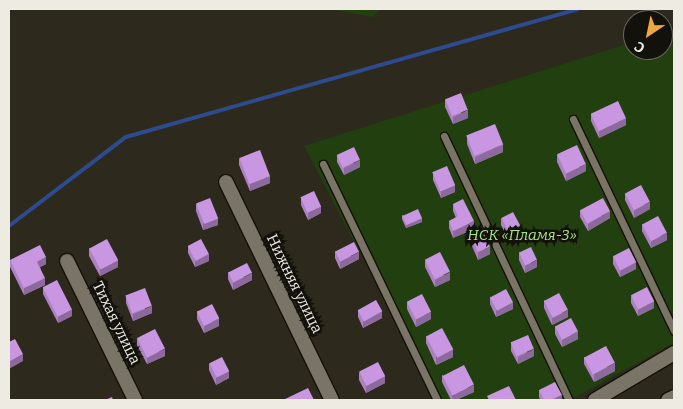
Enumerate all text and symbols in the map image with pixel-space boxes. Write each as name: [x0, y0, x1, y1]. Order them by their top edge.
north arrow: [623, 10, 673, 60]
text: С: [631, 38, 648, 57]
park label: НСК «Пламя-3»: [467, 227, 577, 245]
street label: Нижняя улица: [262, 231, 326, 337]
street label: Тихая улица: [88, 279, 144, 367]

